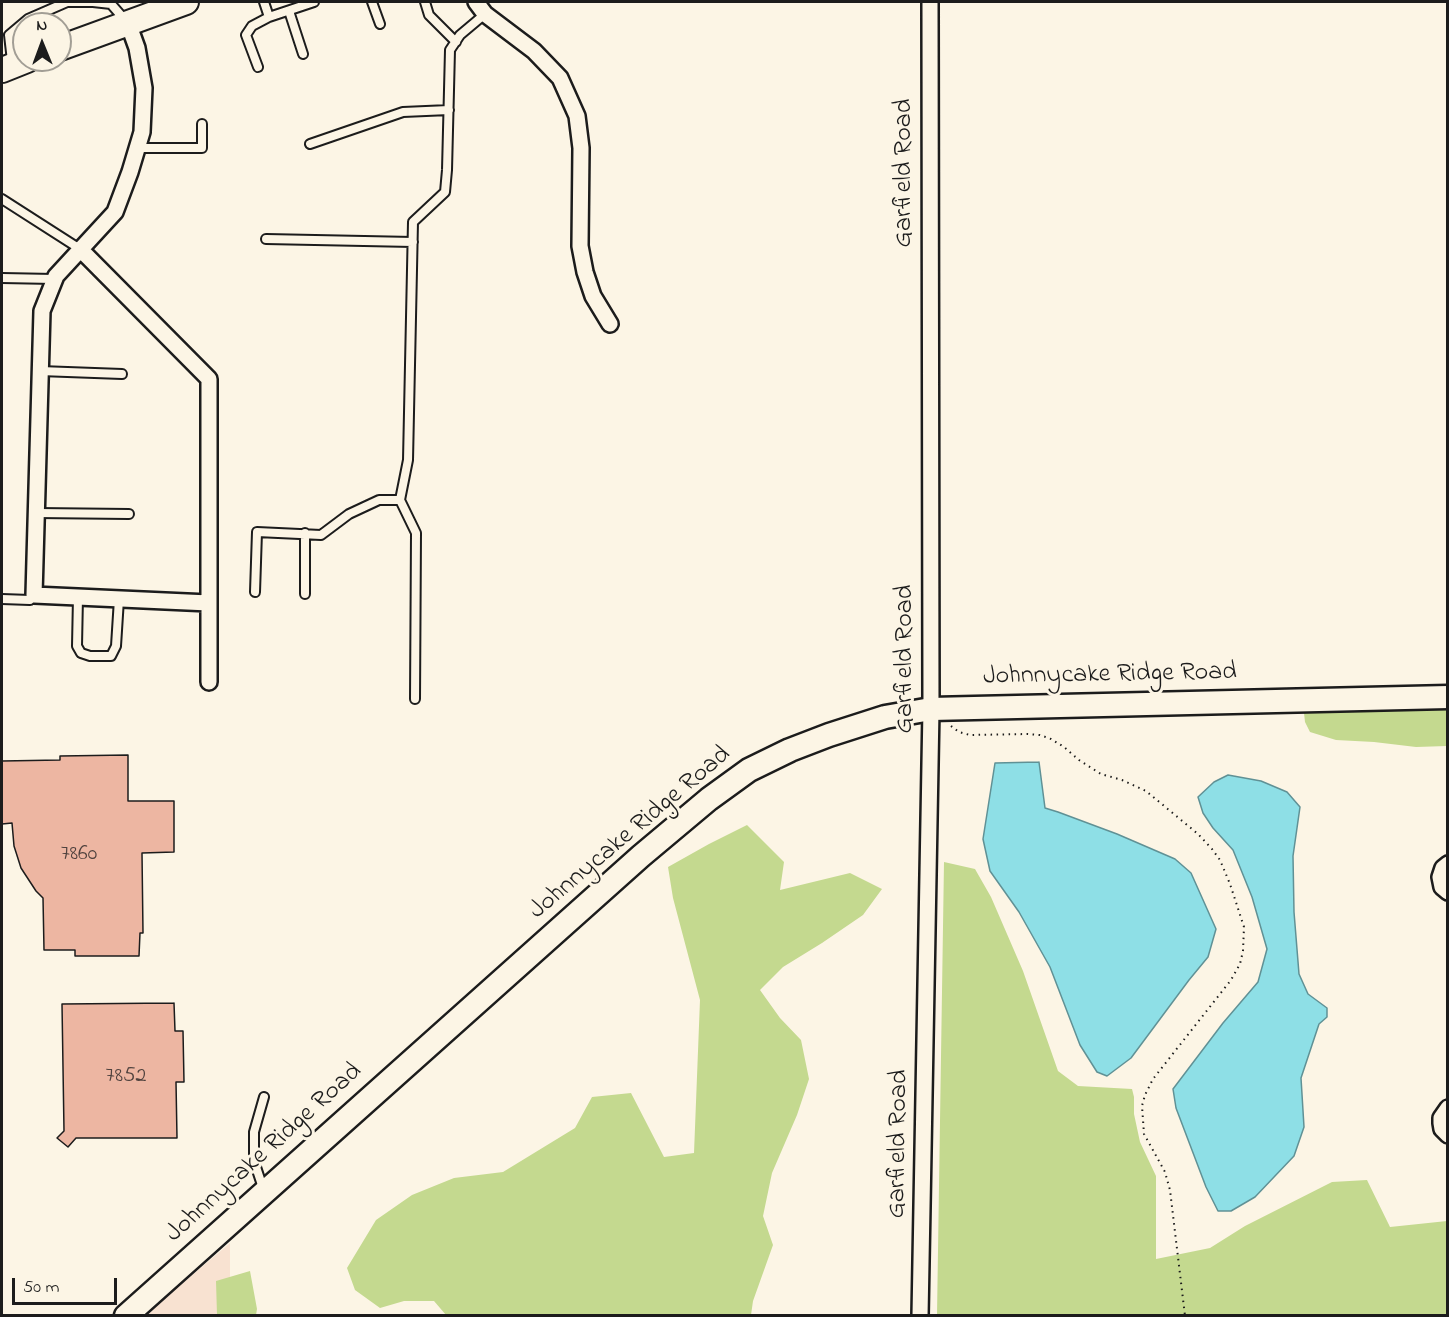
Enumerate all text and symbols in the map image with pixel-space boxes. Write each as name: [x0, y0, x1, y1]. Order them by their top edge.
north arrow: [12, 12, 72, 72]
text: N: [36, 14, 47, 38]
street label: Garfield Road: [890, 99, 922, 247]
street label: Garfield Road: [891, 585, 923, 733]
street label: Johnnycake Ridge Road: [983, 658, 1237, 694]
street label: Johnnycake Ridge Road: [524, 740, 738, 928]
house number: 7860: [61, 842, 97, 868]
street label: Johnnycake Ridge Road: [160, 1057, 370, 1251]
house number: 7852: [106, 1064, 146, 1090]
street label: Garfield Road: [883, 1069, 917, 1219]
scale bar: [15, 1266, 120, 1304]
text: 50 m: [23, 1275, 60, 1301]

